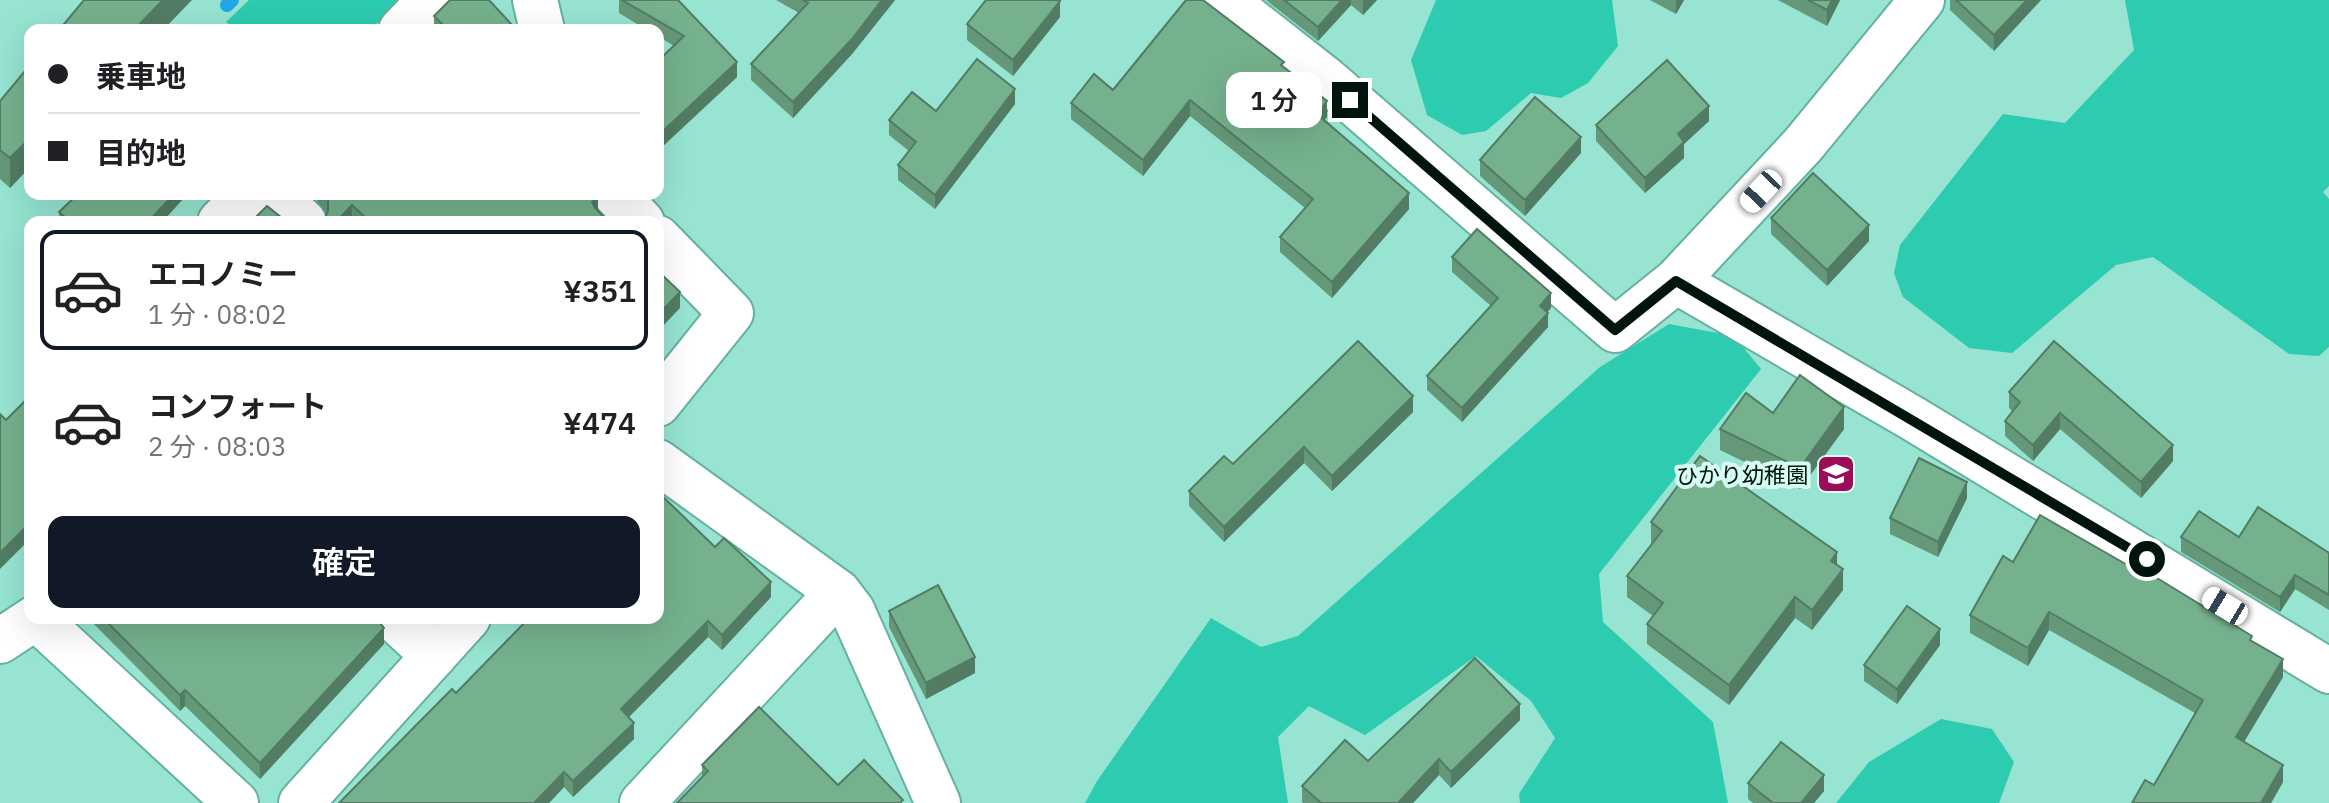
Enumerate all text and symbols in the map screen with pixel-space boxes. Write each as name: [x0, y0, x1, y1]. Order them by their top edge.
text: 乗車地: [96, 56, 186, 95]
callout: 1 分: [1226, 72, 1322, 128]
route end: [1332, 82, 1368, 118]
text: 1 分: [1250, 83, 1298, 117]
text: 目的地: [96, 133, 186, 172]
car: [1736, 165, 1786, 217]
icon: car: [52, 254, 124, 326]
text: エコノミー: [148, 254, 298, 293]
text: ¥351: [563, 271, 636, 310]
text: 1 分 · 08:02: [148, 297, 286, 331]
icon: car: [52, 386, 124, 458]
text: コンフォート: [148, 386, 327, 425]
text: ¥474: [563, 403, 636, 442]
text: 2 分 · 08:03: [148, 429, 286, 463]
school or university icon: ひかり幼稚園: [1815, 453, 1857, 495]
place label: ひかり幼稚園: [1676, 460, 1808, 489]
button: 確定: [48, 516, 640, 608]
route start: [2129, 541, 2165, 577]
car: [2198, 583, 2252, 629]

